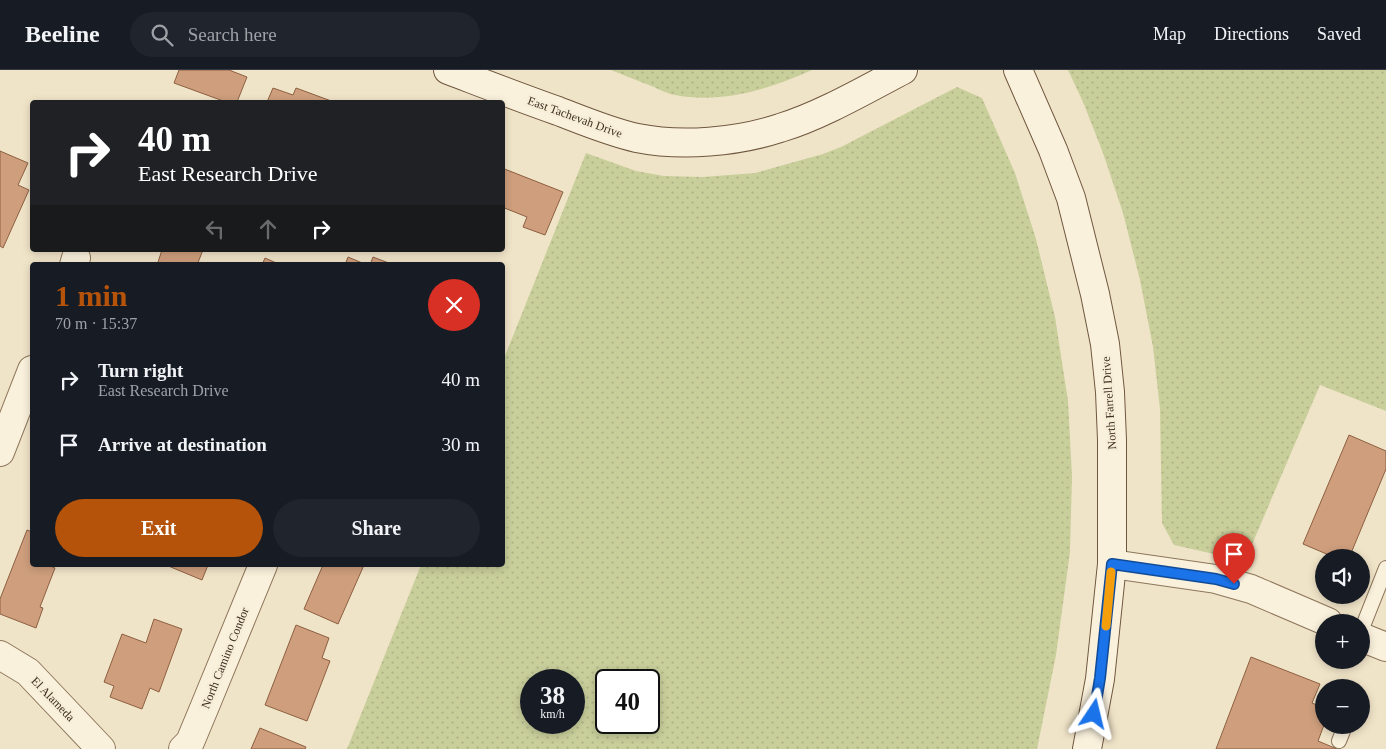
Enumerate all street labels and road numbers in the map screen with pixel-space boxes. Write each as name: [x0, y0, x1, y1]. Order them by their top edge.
street label: East Tachevah Drive: [526, 93, 624, 141]
street label: North Farrell Drive: [1099, 356, 1119, 450]
street label: North Camino Condor: [198, 605, 252, 711]
street label: El Alameda: [28, 674, 78, 725]

